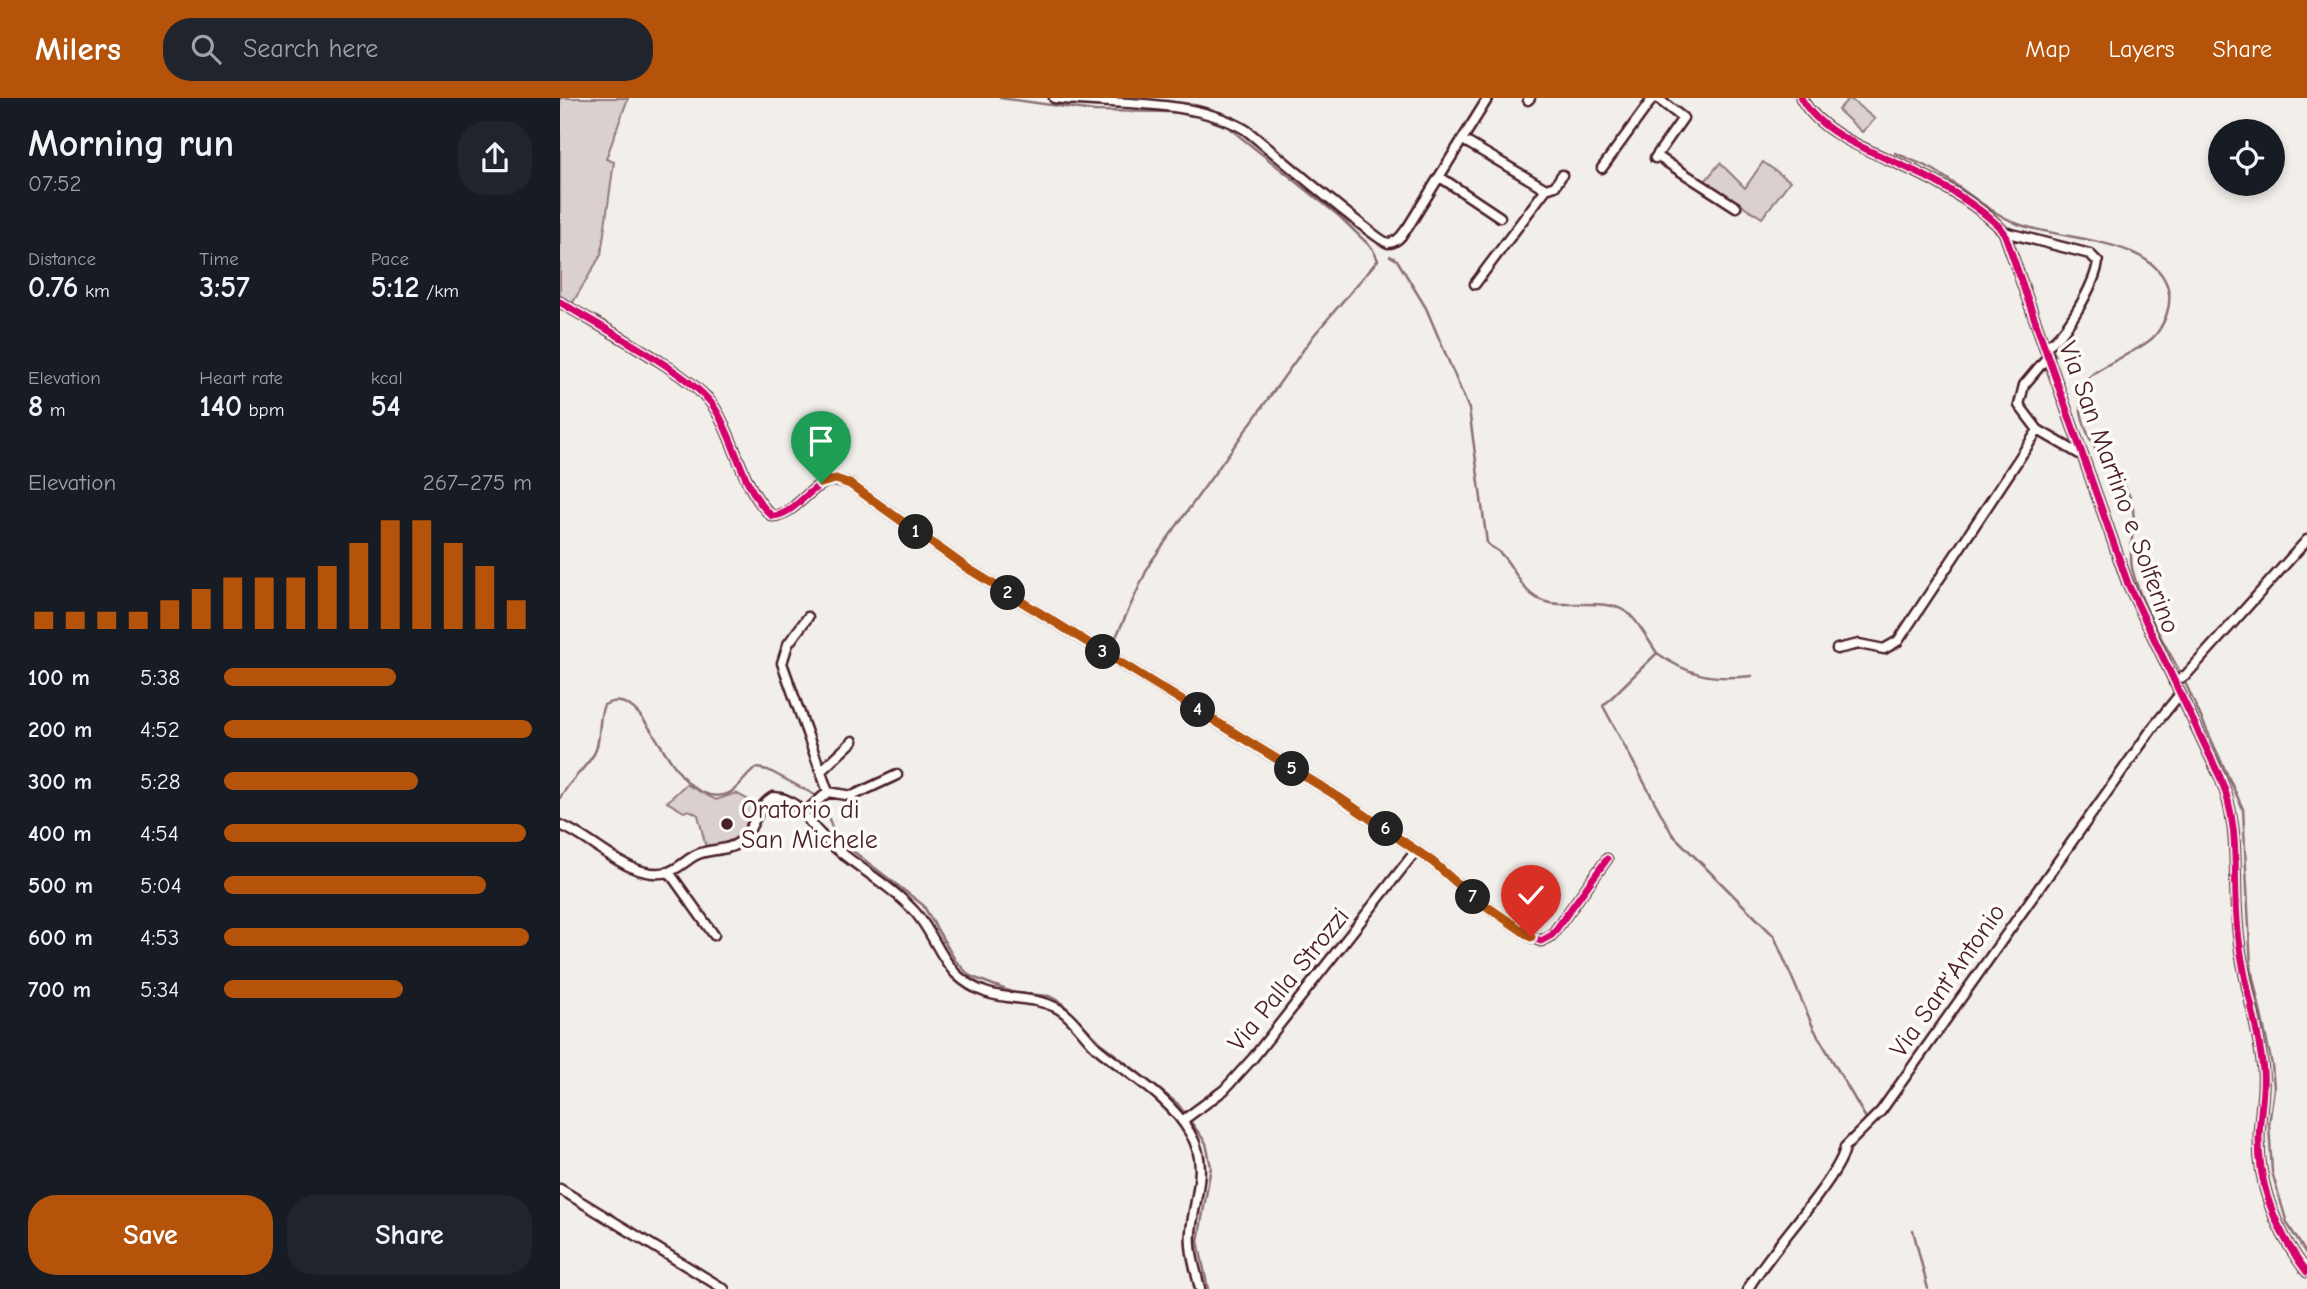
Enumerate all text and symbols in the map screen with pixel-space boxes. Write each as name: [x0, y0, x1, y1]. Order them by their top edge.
search box: [163, 18, 653, 81]
text: Milers: [35, 30, 121, 68]
icon: search: [187, 30, 225, 68]
text: Search here: [243, 34, 378, 64]
text: Map: [2025, 35, 2071, 63]
text: Layers: [2109, 35, 2174, 63]
text: Share: [2212, 35, 2272, 63]
map controls: [2208, 119, 2285, 196]
button: locate: [2208, 119, 2285, 196]
button: share: [458, 121, 532, 195]
text: Morning run: [28, 122, 234, 166]
text: 07:52: [28, 170, 82, 197]
text: Distance: [28, 248, 96, 270]
text: Time: [199, 248, 239, 270]
text: Pace: [371, 248, 409, 270]
text: 0.76: [28, 270, 79, 305]
text: 3:57: [199, 270, 250, 305]
text: 5:12: [371, 270, 420, 305]
text: km: [79, 280, 110, 302]
text: /km: [420, 280, 459, 302]
street label: Via San Martino e Solferino: [2052, 337, 2186, 637]
text: Elevation: [28, 367, 101, 389]
text: Heart rate: [199, 367, 283, 389]
text: kcal: [371, 367, 403, 389]
text: 8: [28, 389, 43, 424]
text: 140: [199, 389, 242, 424]
text: 54: [371, 389, 401, 424]
text: m: [43, 399, 65, 421]
text: bpm: [242, 399, 284, 421]
pin: [791, 411, 851, 483]
icon: arrive: [802, 422, 840, 460]
text: Elevation: [28, 469, 116, 496]
text: 267–275 m: [423, 469, 532, 496]
pin: 1: [898, 514, 934, 550]
text: 1: [912, 520, 919, 542]
pin: 2: [990, 575, 1026, 610]
text: 2: [1003, 581, 1012, 603]
pin: 3: [1086, 634, 1120, 670]
text: 3: [1098, 640, 1107, 662]
text: 100 m: [28, 664, 90, 691]
text: 5:38: [140, 664, 180, 691]
pin: 4: [1180, 692, 1216, 728]
text: 4: [1193, 698, 1202, 720]
text: 200 m: [28, 716, 92, 743]
text: 4:52: [140, 716, 180, 743]
pin: 5: [1274, 752, 1310, 786]
text: 5: [1286, 757, 1297, 779]
text: 300 m: [28, 768, 92, 795]
text: 5:28: [140, 768, 181, 795]
place label: Oratorio di San Michele: [741, 795, 878, 855]
pin: 6: [1368, 812, 1404, 846]
marker: Oratorio di San Michele: [719, 816, 735, 832]
text: 6: [1381, 817, 1390, 839]
text: 400 m: [28, 820, 92, 847]
text: 4:54: [140, 820, 179, 847]
pin: [1501, 865, 1561, 937]
text: 500 m: [28, 872, 93, 899]
text: 5:04: [140, 872, 182, 899]
icon: check: [1512, 876, 1550, 914]
pin: 7: [1455, 880, 1490, 914]
text: 7: [1468, 885, 1477, 907]
street label: Via Sant'Antonio: [1884, 898, 2012, 1063]
street label: Via Palla Strozzi: [1222, 902, 1356, 1057]
text: 600 m: [28, 924, 93, 951]
text: 4:53: [140, 924, 179, 951]
text: 700 m: [28, 976, 91, 1003]
text: 5:34: [140, 976, 179, 1003]
button: Save: [28, 1195, 273, 1275]
button: Share: [287, 1195, 532, 1275]

